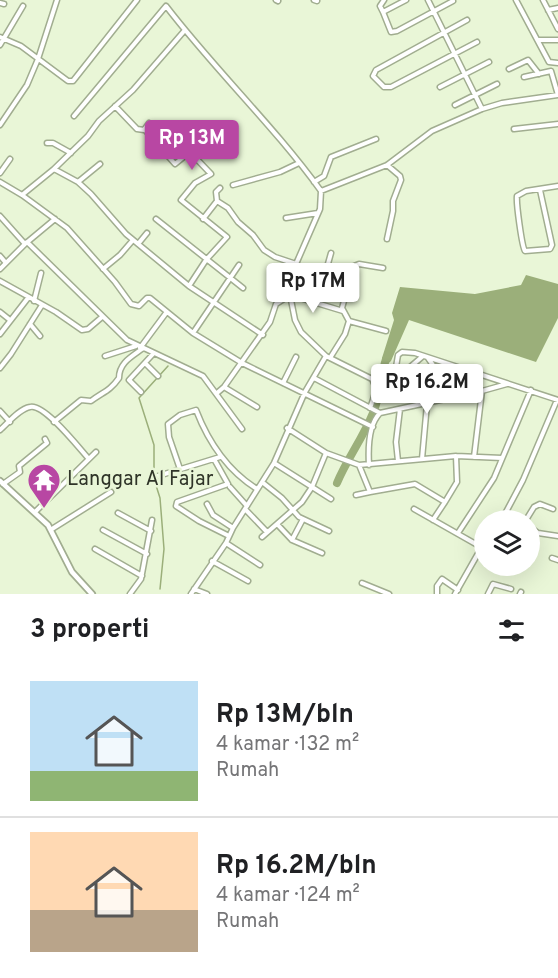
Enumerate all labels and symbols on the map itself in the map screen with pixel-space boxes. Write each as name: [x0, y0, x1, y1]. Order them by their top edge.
pin: Rp 13M: [143, 120, 241, 171]
pin: Rp 17M: [264, 263, 362, 314]
pin: Rp 16.2M: [365, 364, 489, 415]
temple icon: Langgar Al Fajar: [26, 462, 62, 509]
place label: Langgar Al Fajar: [67, 467, 214, 493]

